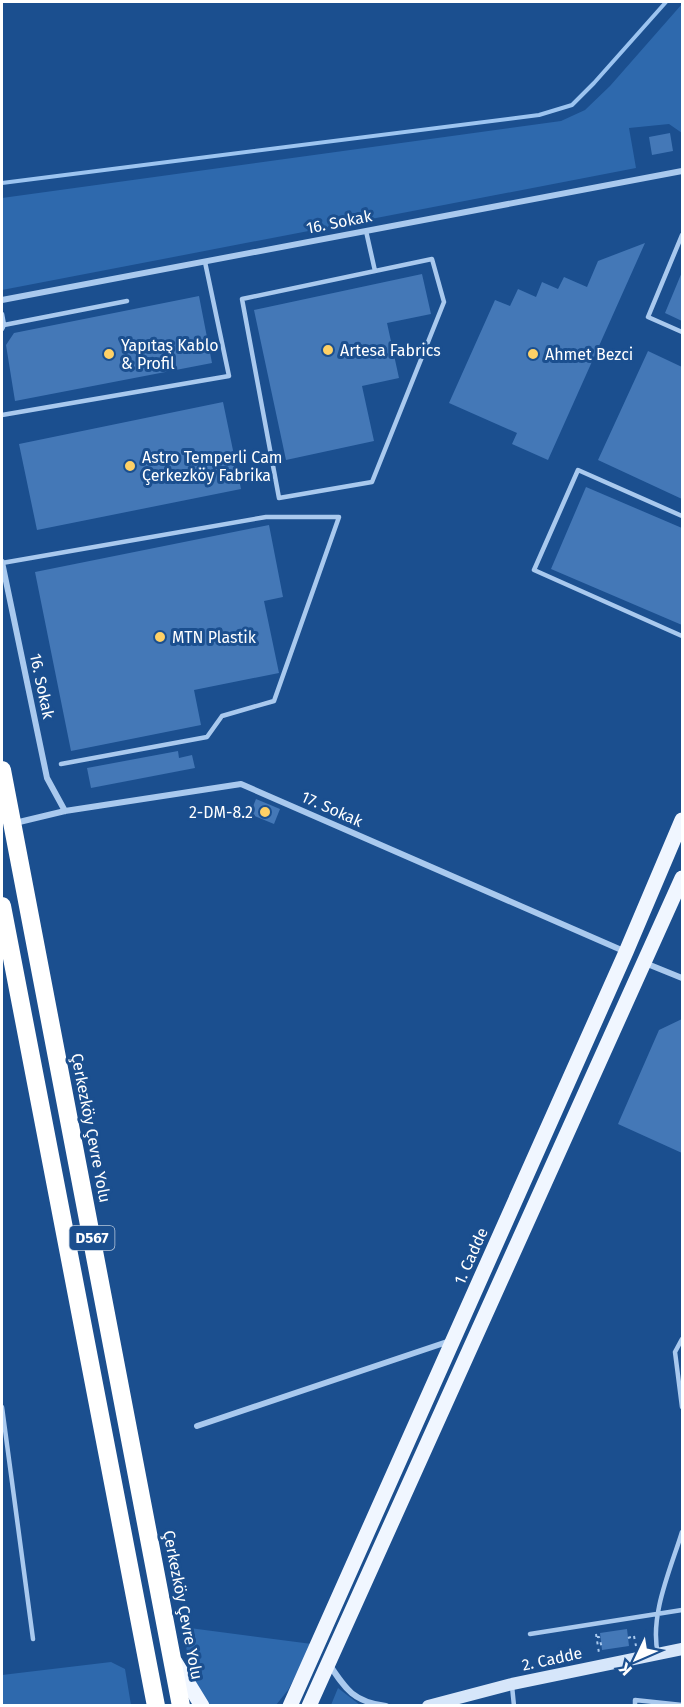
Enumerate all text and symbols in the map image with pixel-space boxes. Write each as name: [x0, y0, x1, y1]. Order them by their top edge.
street label: 16. Sokak: [305, 206, 374, 238]
place label: Yapıtaş Kablo & Profil: [121, 336, 219, 373]
place label: Artesa Fabrics: [340, 341, 441, 360]
marker: Artesa Fabrics: [321, 343, 335, 357]
place label: Ahmet Bezci: [545, 345, 633, 364]
marker: Yapıtaş Kablo & Profil: [102, 347, 116, 361]
marker: Ahmet Bezci: [526, 347, 540, 361]
place label: Astro Temperli Cam Çerkezköy Fabrika: [142, 448, 283, 486]
marker: Astro Temperli Cam Çerkezköy Fabrika: [123, 459, 137, 473]
place label: MTN Plastik: [172, 628, 257, 647]
marker: MTN Plastik: [153, 630, 167, 644]
street label: 16. Sokak: [26, 652, 58, 721]
street label: 17. Sokak: [298, 787, 366, 831]
place label: 2-DM-8.2: [189, 803, 253, 822]
marker: 2-DM-8.2: [258, 805, 272, 819]
street label: Çerkezköy Çevre Yolu: [66, 1052, 115, 1204]
street label: 1. Cadde: [450, 1225, 492, 1287]
road number: D567: [70, 1226, 115, 1250]
street label: Çerkezköy Çevre Yolu: [158, 1529, 207, 1681]
north arrow: [606, 1629, 666, 1689]
street label: 2. Cadde: [520, 1643, 584, 1675]
text: K: [615, 1658, 636, 1679]

